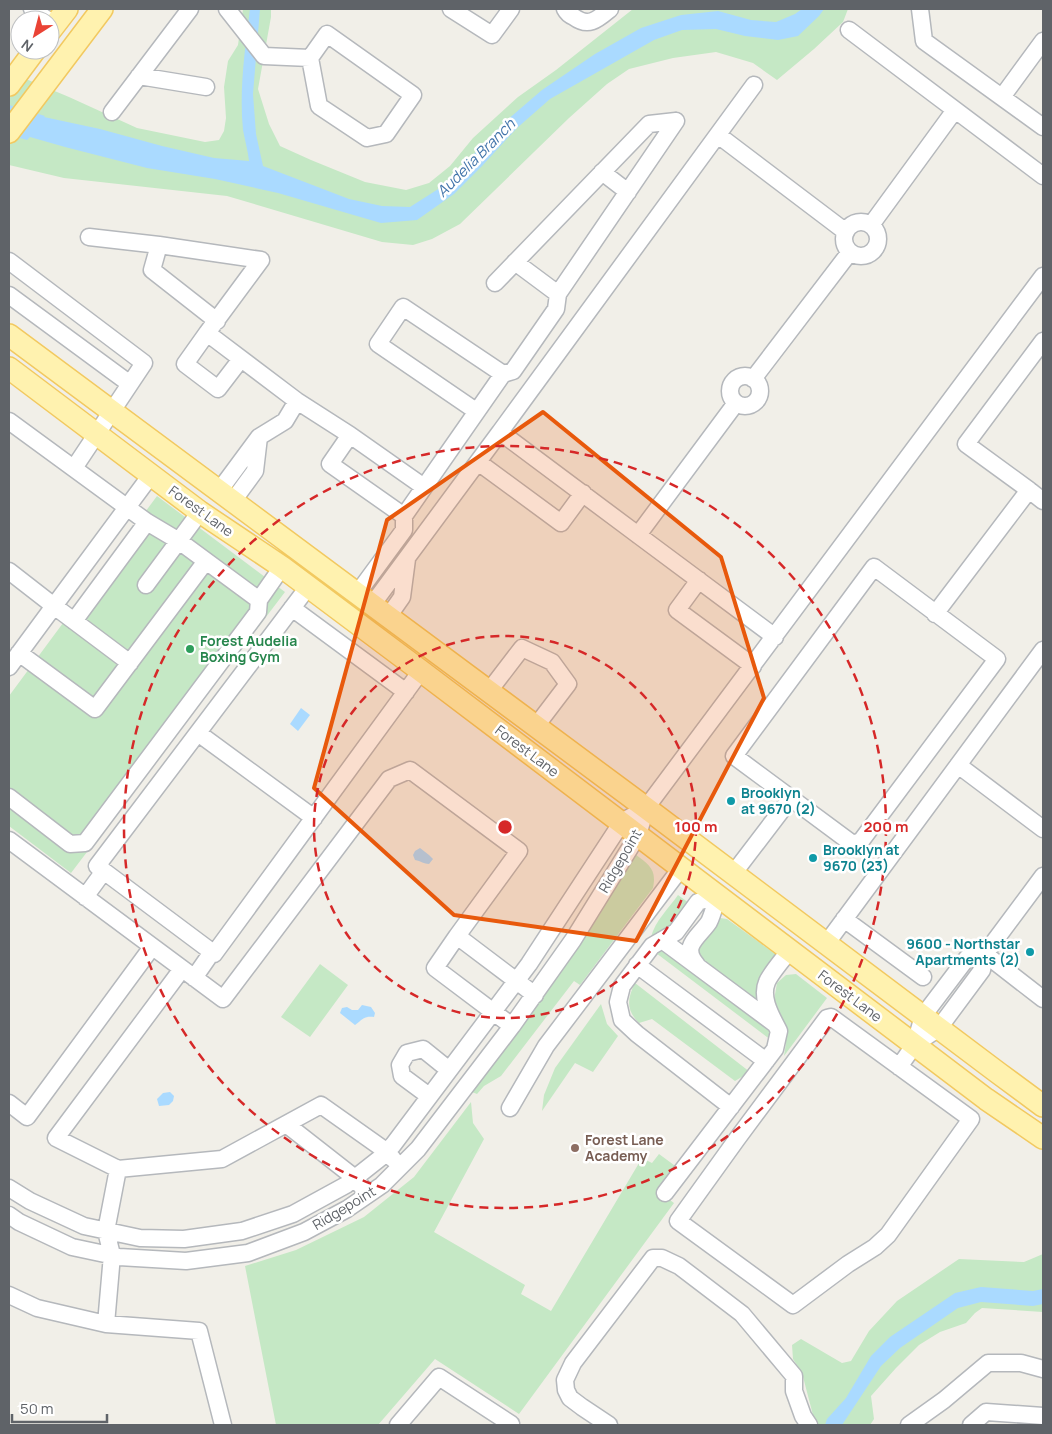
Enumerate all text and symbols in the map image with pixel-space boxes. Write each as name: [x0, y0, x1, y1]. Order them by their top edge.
north arrow: [10, 10, 60, 60]
text: N: [17, 35, 37, 57]
water label: Audelia Branch: [432, 113, 520, 202]
street label: Forest Lane: [165, 481, 237, 540]
place label: Forest Audelia Boxing Gym: [200, 631, 297, 666]
marker: Forest Audelia Boxing Gym: [184, 643, 196, 655]
street label: Forest Lane: [491, 720, 563, 781]
place label: Brooklyn at 9670 (2): [741, 783, 816, 818]
marker: Brooklyn at 9670 (2): [725, 795, 737, 807]
text: 100 m: [675, 816, 717, 837]
text: 200 m: [863, 816, 909, 837]
centre of rings: [496, 818, 514, 836]
street label: Ridgepoint: [594, 825, 646, 896]
place label: Brooklyn at 9670 (23): [823, 840, 900, 875]
marker: Brooklyn at 9670 (23): [807, 852, 819, 864]
place label: 9600 - Northstar Apartments (2): [906, 934, 1020, 969]
marker: 9600 - Northstar Apartments (2): [1024, 946, 1036, 958]
street label: Forest Lane: [814, 965, 886, 1026]
place label: Forest Lane Academy: [585, 1130, 664, 1165]
marker: Forest Lane Academy: [569, 1142, 581, 1154]
street label: Ridgepoint: [309, 1181, 379, 1234]
scale bar: [12, 1392, 108, 1424]
text: 50 m: [20, 1398, 54, 1419]

